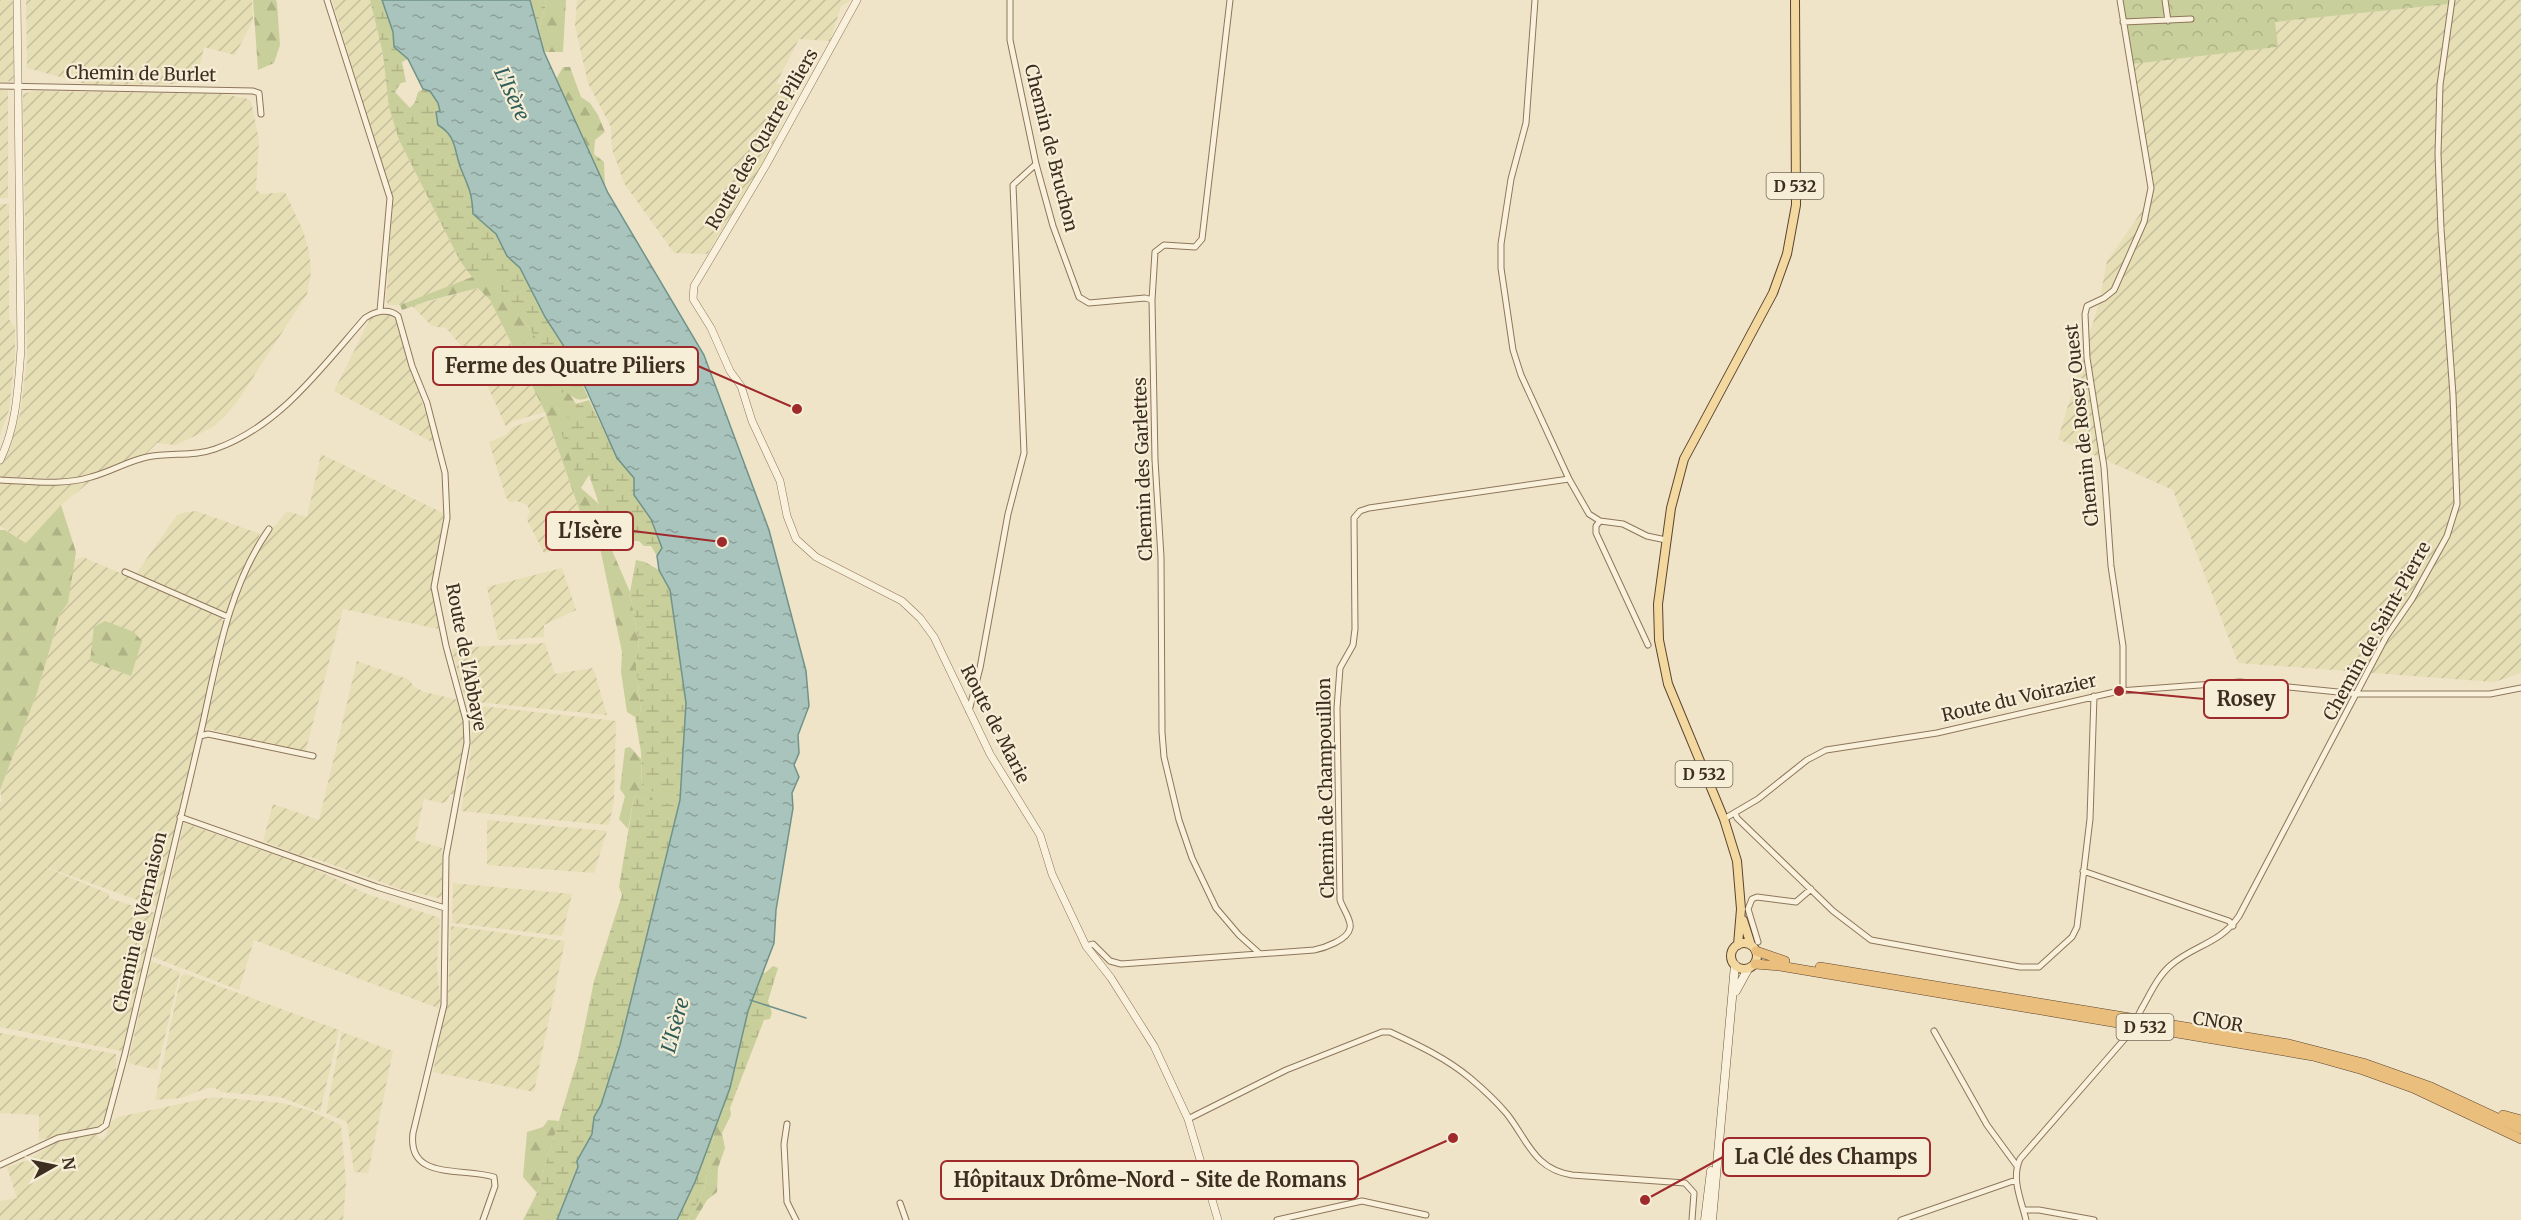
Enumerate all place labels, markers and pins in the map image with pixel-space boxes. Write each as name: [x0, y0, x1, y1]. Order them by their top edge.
callout: Ferme des Quatre Piliers: [433, 347, 698, 385]
callout: L'Isère: [546, 512, 633, 550]
callout: Rosey: [2204, 680, 2288, 718]
callout: La Clé des Champs: [1723, 1138, 1930, 1176]
callout: Hôpitaux Drôme-Nord - Site de Romans: [941, 1161, 1358, 1199]

